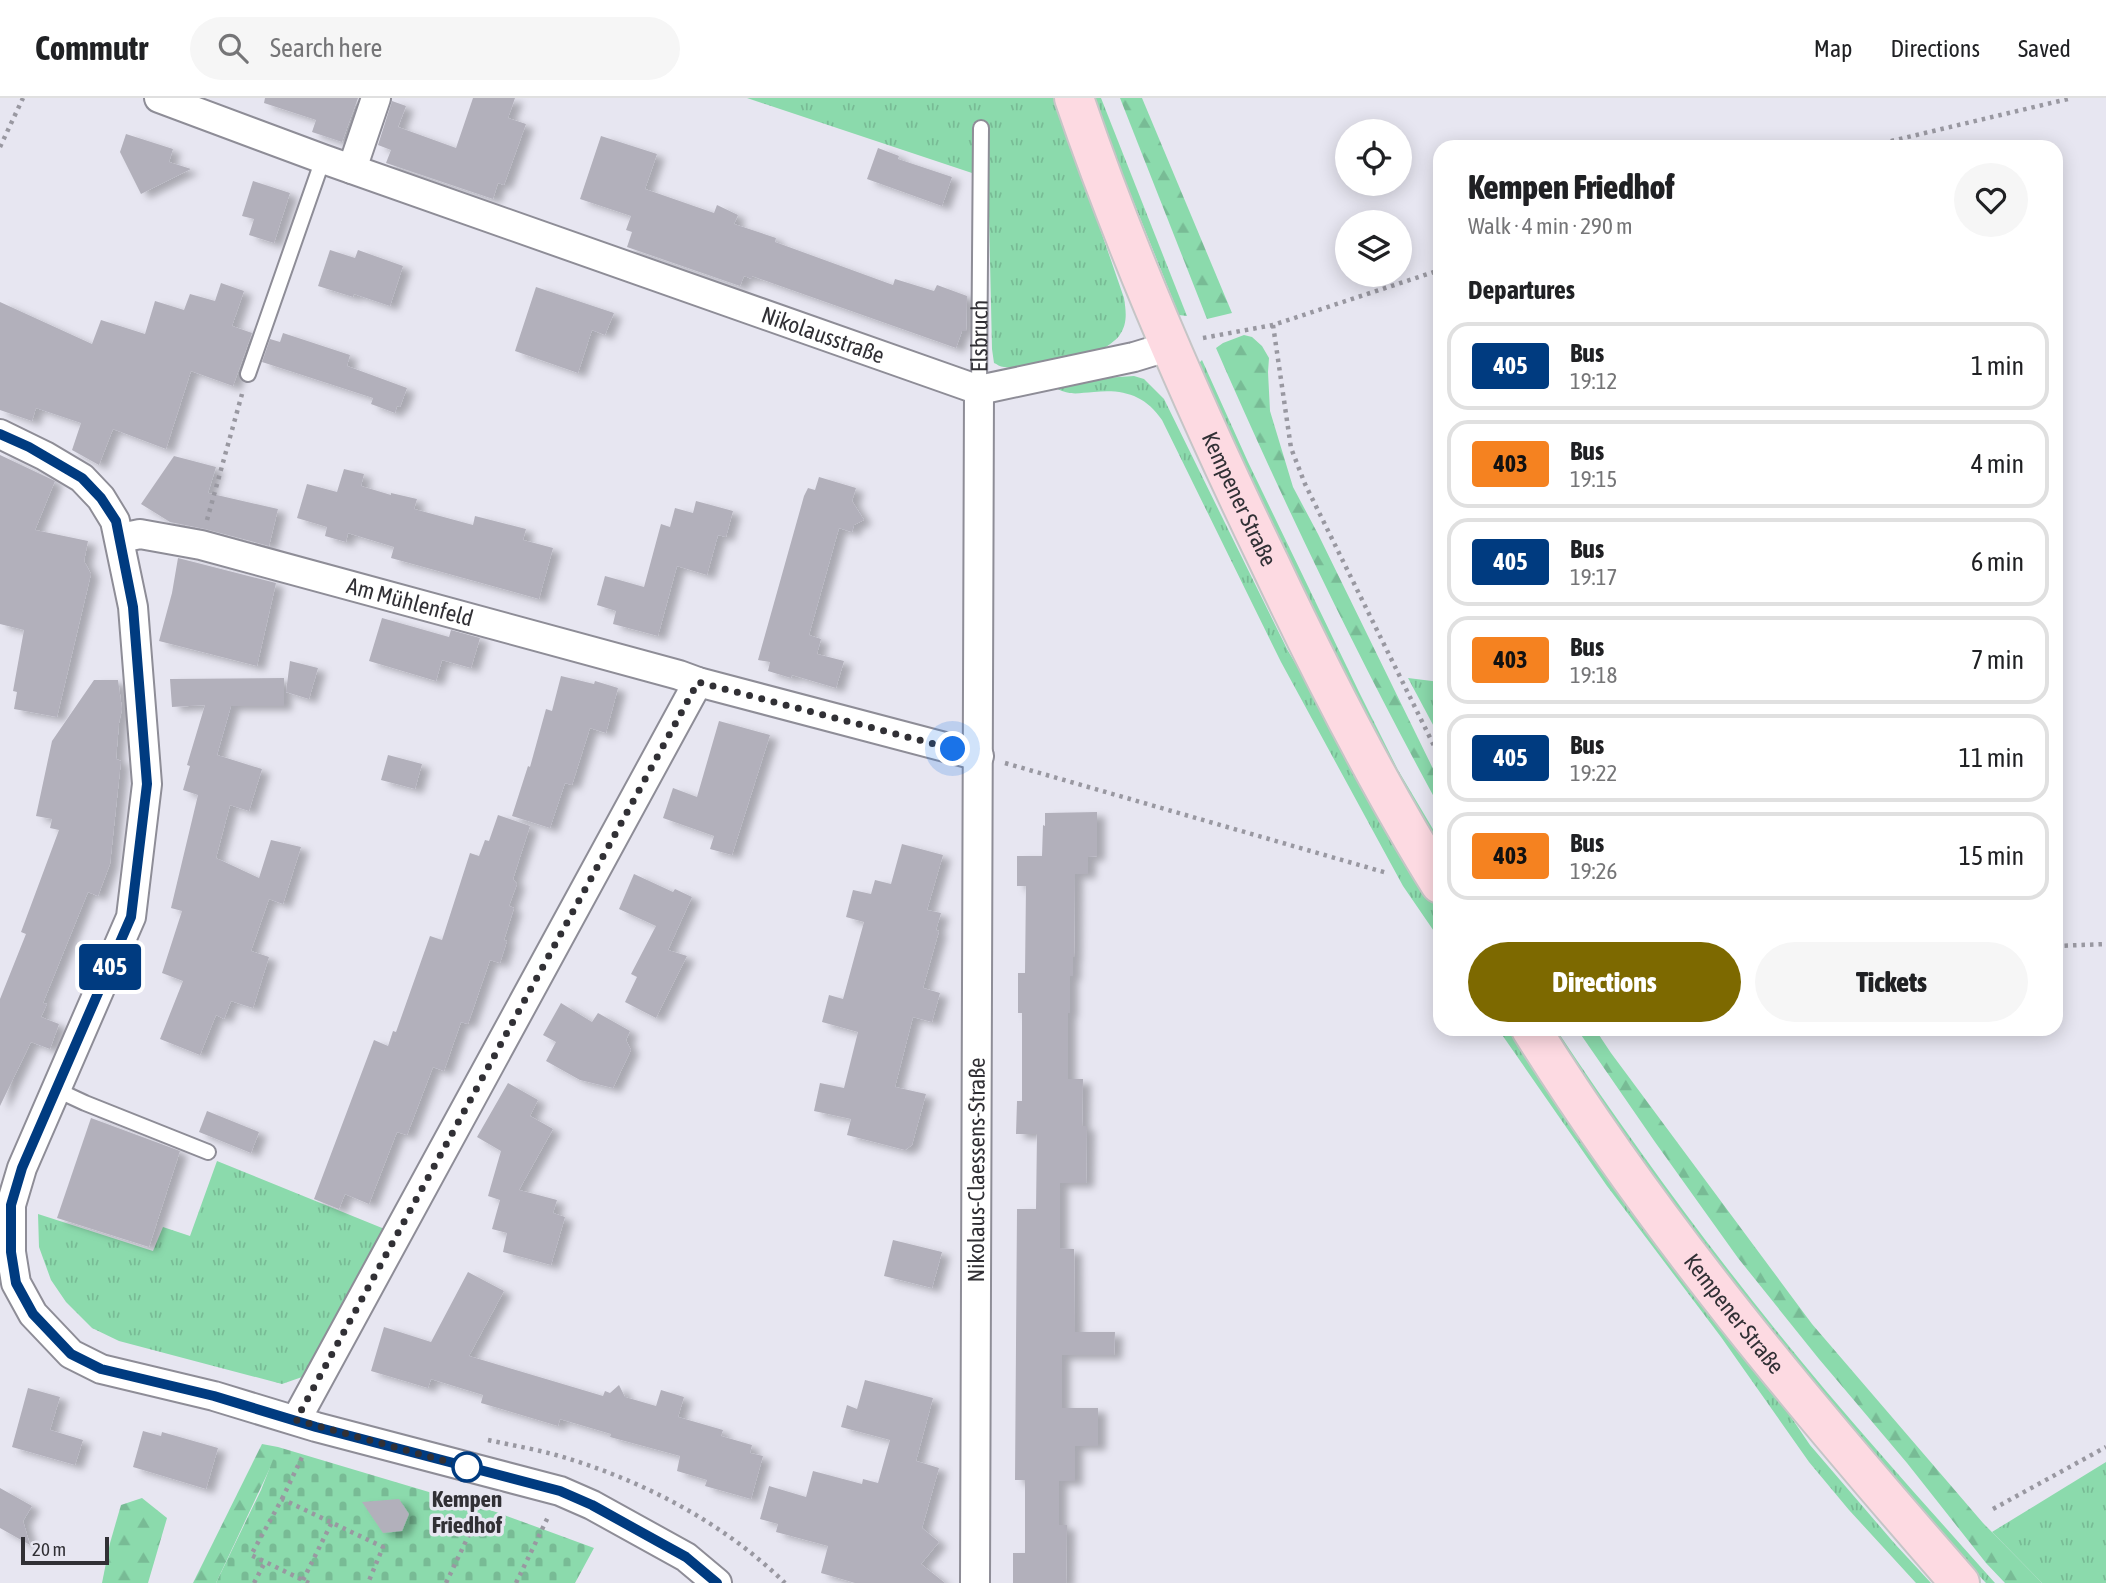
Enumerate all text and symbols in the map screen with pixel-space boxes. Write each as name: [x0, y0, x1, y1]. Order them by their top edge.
search box: [190, 17, 680, 80]
text: Commutr: [35, 29, 148, 67]
icon: search: [214, 29, 252, 67]
text: Search here: [270, 33, 382, 63]
text: Map: [1814, 35, 1852, 62]
text: Directions: [1890, 35, 1980, 62]
text: Saved: [2018, 35, 2071, 62]
map controls: [1335, 119, 1412, 287]
button: locate: [1335, 119, 1412, 196]
button: heart: [1954, 163, 2028, 237]
text: Kempen Friedhof: [1468, 168, 1674, 206]
button: layers: [1335, 210, 1412, 287]
text: Walk · 4 min · 290 m: [1468, 213, 1632, 239]
text: Departures: [1468, 275, 1575, 305]
street label: Elsbruch: [966, 300, 993, 372]
street label: Nikolausstraße: [758, 301, 888, 369]
text: Bus: [1570, 338, 1604, 368]
text: 1 min: [1971, 351, 2024, 381]
text: 405: [1494, 352, 1527, 379]
text: 19:12: [1570, 368, 1617, 394]
street label: Kempener Straße: [1197, 428, 1282, 570]
text: Bus: [1570, 436, 1604, 466]
text: 4 min: [1971, 449, 2024, 479]
text: 403: [1494, 450, 1527, 477]
text: 19:15: [1570, 466, 1617, 492]
text: Bus: [1570, 534, 1604, 564]
text: 6 min: [1971, 547, 2024, 577]
text: 405: [1494, 548, 1527, 575]
text: 19:17: [1570, 564, 1617, 590]
street label: Am Mühlenfeld: [344, 572, 476, 631]
text: Bus: [1570, 632, 1604, 662]
text: 7 min: [1971, 645, 2024, 675]
text: 403: [1494, 646, 1527, 673]
text: 19:18: [1570, 662, 1617, 688]
text: Bus: [1570, 730, 1604, 760]
your location: [935, 731, 970, 766]
text: 11 min: [1959, 743, 2024, 773]
text: 405: [1494, 744, 1527, 771]
text: 19:22: [1570, 760, 1617, 786]
text: Bus: [1570, 828, 1604, 858]
text: 15 min: [1959, 841, 2024, 871]
text: 403: [1494, 842, 1527, 869]
text: 19:26: [1570, 858, 1617, 884]
button: Directions: [1468, 942, 1741, 1022]
button: Tickets: [1755, 942, 2028, 1022]
line badge: 405: [70, 944, 150, 990]
text: 405: [93, 953, 127, 980]
street label: Nikolaus-Claessens-Straße: [963, 1057, 990, 1283]
street label: Kempener Straße: [1679, 1249, 1789, 1379]
marker: Kempen Friedhof: [452, 1452, 482, 1482]
place label: Kempen Friedhof: [432, 1486, 503, 1538]
scale bar: [21, 1534, 108, 1566]
text: 20 m: [32, 1538, 66, 1560]

